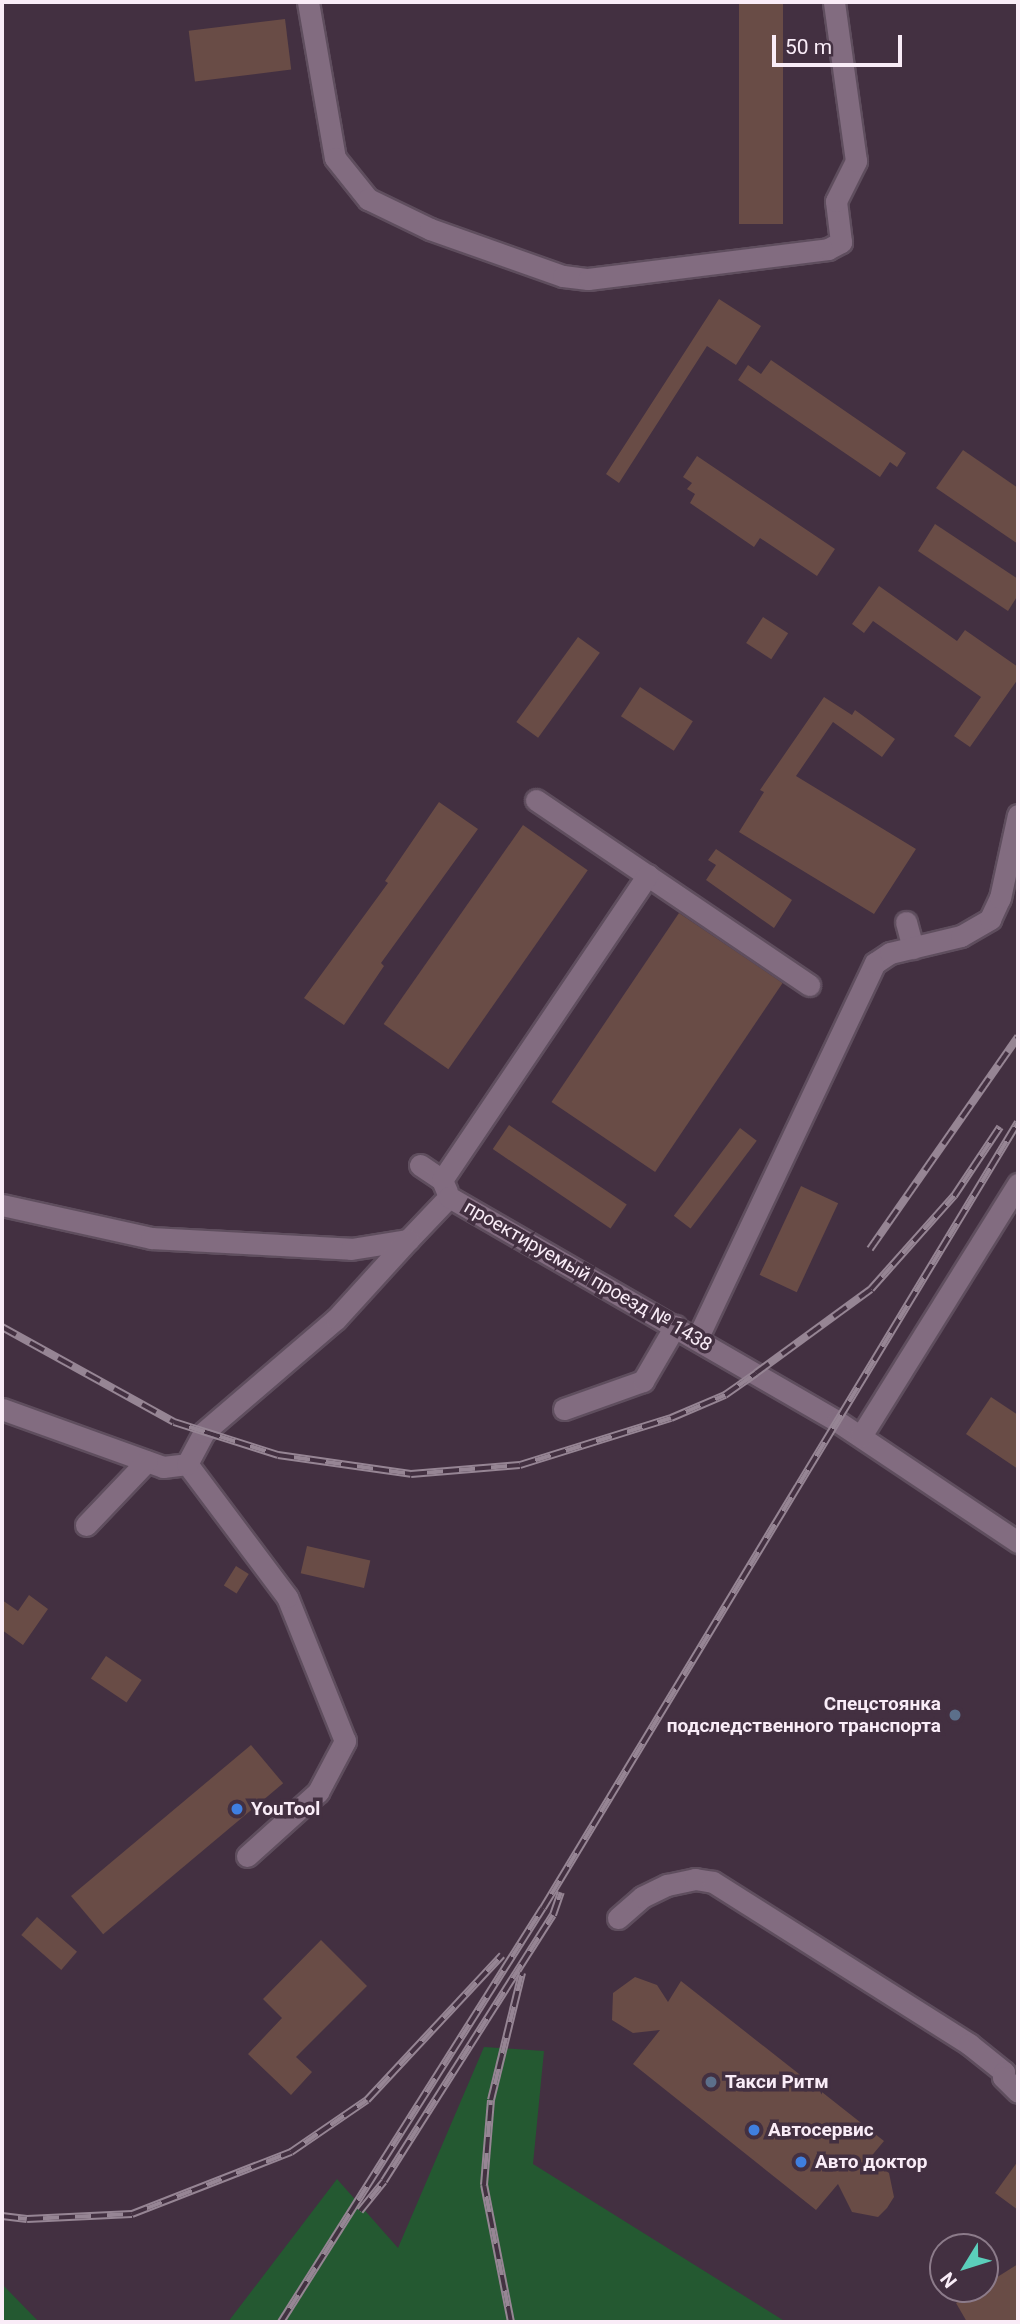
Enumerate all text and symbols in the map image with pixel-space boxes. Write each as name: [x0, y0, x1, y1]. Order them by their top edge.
scale bar: [775, 21, 904, 65]
text: 50 m: [785, 35, 832, 59]
street label: проектируемый проезд № 1438: [460, 1196, 716, 1356]
place label: Спецстоянка подследственного транспорта: [667, 1693, 941, 1737]
marker: Спецстоянка подследственного транспорта: [947, 1707, 963, 1723]
place label: YouTool: [251, 1798, 320, 1820]
marker: YouTool: [229, 1801, 245, 1817]
place label: Такси Ритм: [725, 2071, 829, 2093]
marker: Такси Ритм: [703, 2074, 719, 2090]
place label: Автосервис: [768, 2119, 874, 2141]
marker: Автосервис: [746, 2122, 762, 2138]
place label: Авто доктор: [815, 2151, 927, 2173]
marker: Авто доктор: [793, 2154, 809, 2170]
north arrow: [929, 2233, 999, 2303]
text: N: [935, 2268, 962, 2292]

